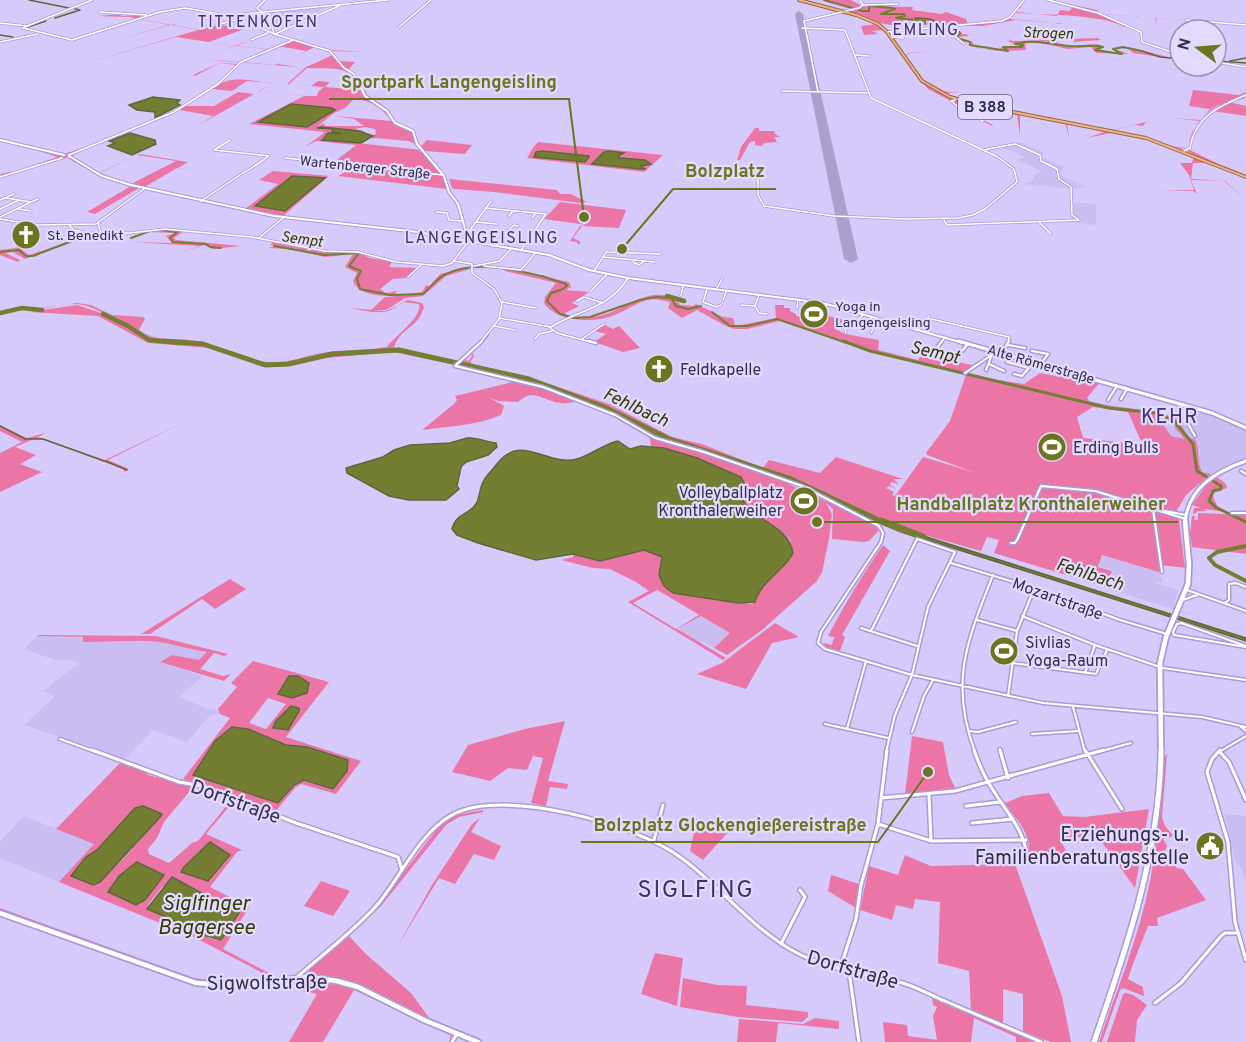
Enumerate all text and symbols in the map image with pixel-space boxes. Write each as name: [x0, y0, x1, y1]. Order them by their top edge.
district label: TITTENKOFEN: [197, 13, 319, 33]
north arrow: [1168, 18, 1228, 78]
district label: EMLING: [892, 21, 960, 41]
water label: Strogen: [1022, 24, 1074, 45]
text: N: [1174, 36, 1197, 53]
callout: Sportpark Langengeisling: [329, 63, 569, 99]
text: Sportpark Langengeisling: [341, 72, 557, 95]
road number: B 388: [958, 95, 1012, 119]
street label: Wartenberger Straße: [299, 153, 431, 184]
callout: Bolzplatz: [673, 153, 776, 189]
text: Bolzplatz: [685, 161, 765, 184]
church icon: St. Benedikt: [10, 219, 42, 251]
place label: St. Benedikt: [47, 228, 124, 245]
water label: Sempt: [280, 228, 324, 253]
district label: LANGENGEISLING: [405, 229, 559, 249]
sports icon: Yoga in Langengeisling: [798, 298, 830, 330]
place label: Yoga in Langengeisling: [835, 299, 931, 332]
water label: Sempt: [908, 337, 963, 371]
street label: Alte Römerstraße: [985, 342, 1096, 389]
church icon: Feldkapelle: [643, 353, 675, 385]
place label: Feldkapelle: [680, 361, 761, 381]
water label: Fehlbach: [599, 383, 672, 434]
district label: KEHR: [1141, 405, 1199, 431]
sports icon: Erding Bulls: [1036, 431, 1068, 463]
place label: Erding Bulls: [1073, 439, 1159, 459]
place label: Volleyballplatz Kronthalerweiher: [658, 484, 783, 522]
sports icon: Volleyballplatz Kronthalerweiher: [788, 485, 820, 517]
callout: Handballplatz Kronthalerweiher: [885, 486, 1178, 522]
text: Handballplatz Kronthalerweiher: [896, 494, 1166, 517]
water label: Fehlbach: [1053, 554, 1126, 597]
street label: Mozartstraße: [1009, 574, 1105, 626]
place label: Sivlias Yoga-Raum: [1025, 634, 1108, 672]
sports icon: Sivlias Yoga-Raum: [988, 635, 1020, 667]
street label: Dorfstraße: [187, 775, 284, 831]
callout: Bolzplatz Glockengießereistraße: [581, 806, 878, 842]
text: Bolzplatz Glockengießereistraße: [594, 815, 866, 838]
place label: Erziehungs- u. Familienberatungsstelle: [975, 823, 1189, 872]
public building icon: Erziehungs- u. Familienberatungsstelle: [1194, 830, 1226, 862]
district label: SIGLFING: [638, 876, 754, 906]
water label: Siglfinger Baggersee: [157, 891, 256, 942]
street label: Dorfstraße: [804, 945, 901, 996]
street label: Sigwolfstraße: [207, 970, 328, 998]

